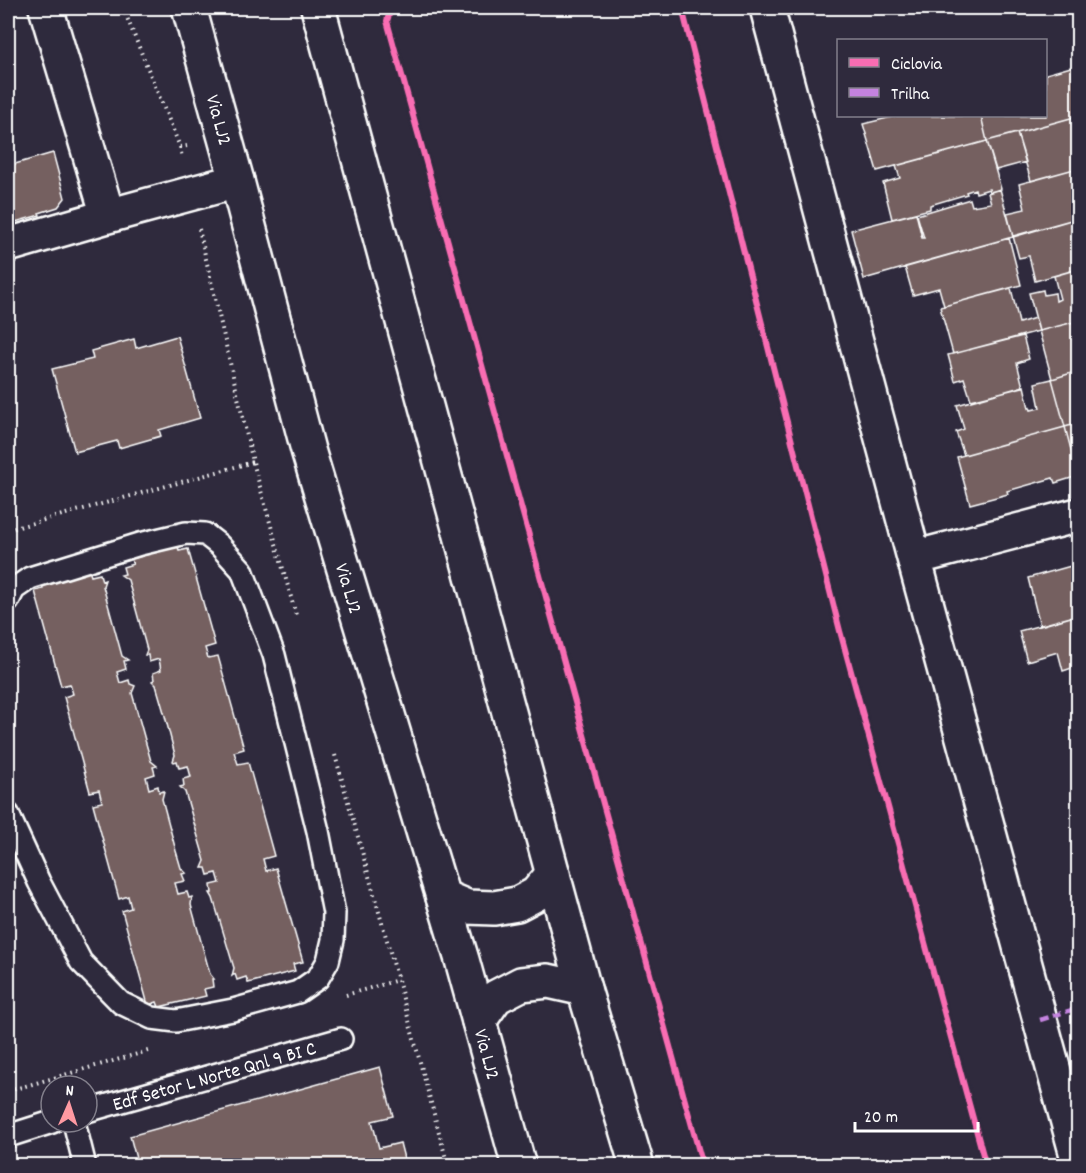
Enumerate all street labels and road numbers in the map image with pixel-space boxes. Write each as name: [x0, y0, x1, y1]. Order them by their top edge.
street label: Via LJ2: [197, 92, 237, 149]
street label: Via LJ2: [326, 560, 368, 618]
street label: Via LJ2: [465, 1026, 505, 1083]
street label: Edf Setor L Norte Qnl 9 BI C: [110, 1036, 320, 1120]

